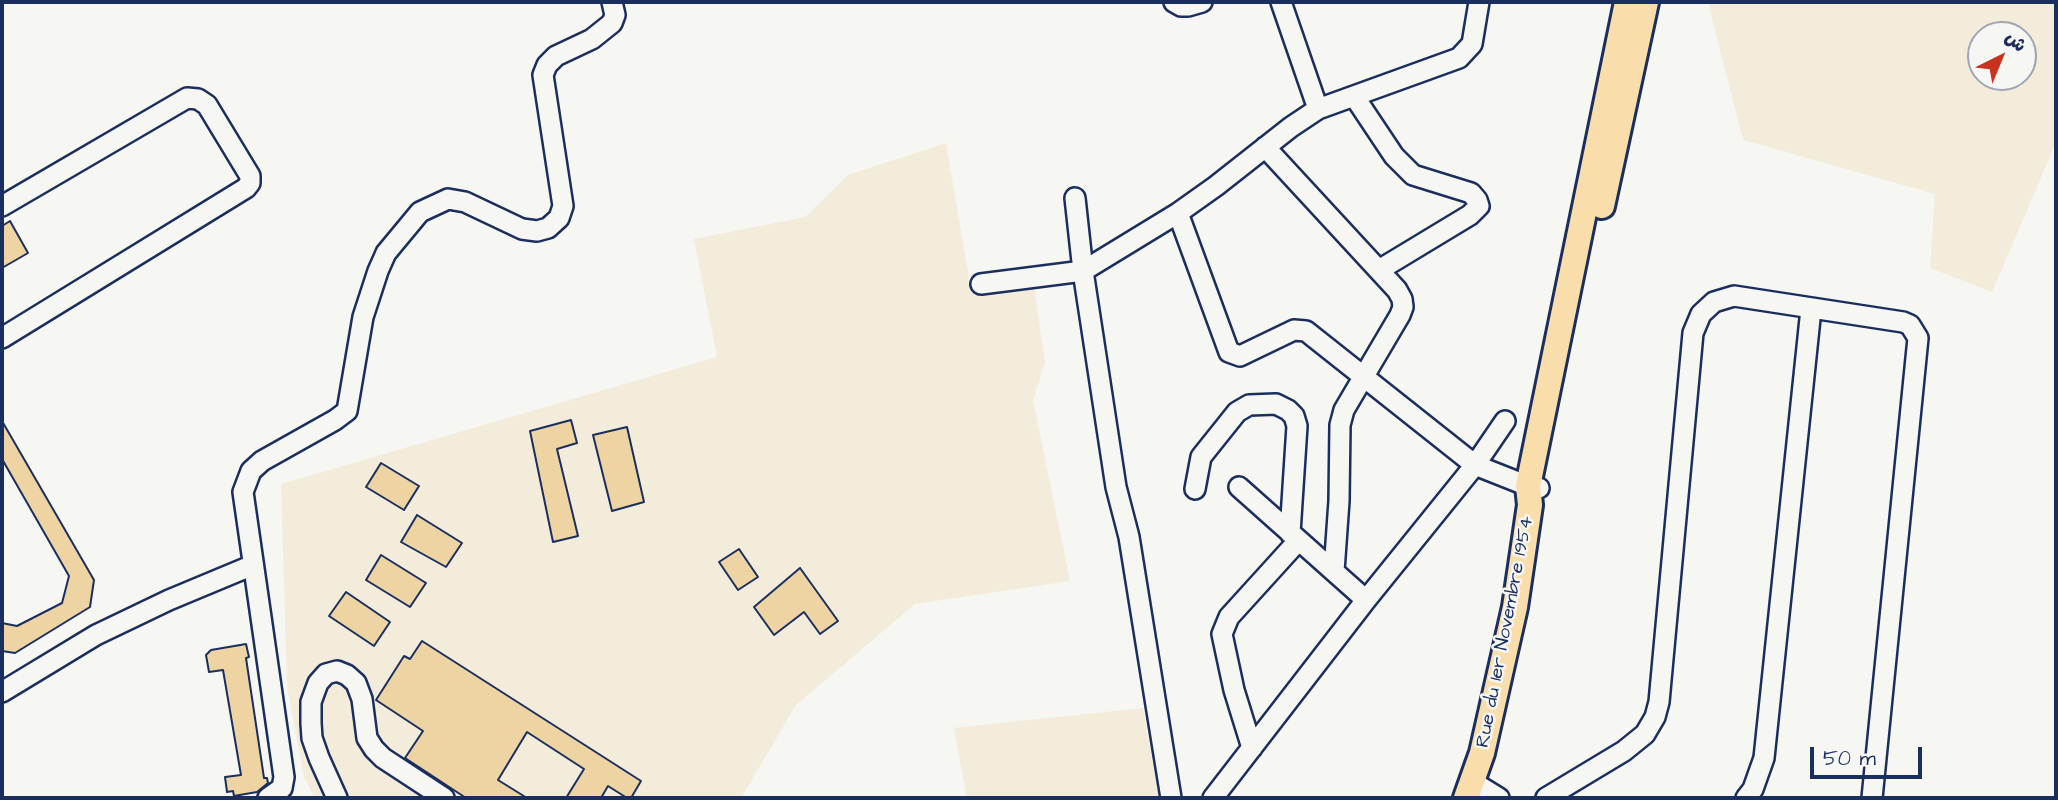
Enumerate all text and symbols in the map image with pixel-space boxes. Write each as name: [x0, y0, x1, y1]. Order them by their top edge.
north arrow: [1967, 21, 2037, 91]
text: ش: [1998, 25, 2032, 59]
street label: Rue du 1er Novembre 1954: [1472, 514, 1540, 750]
scale bar: [1813, 734, 1925, 778]
text: 50 m: [1823, 744, 1876, 773]

